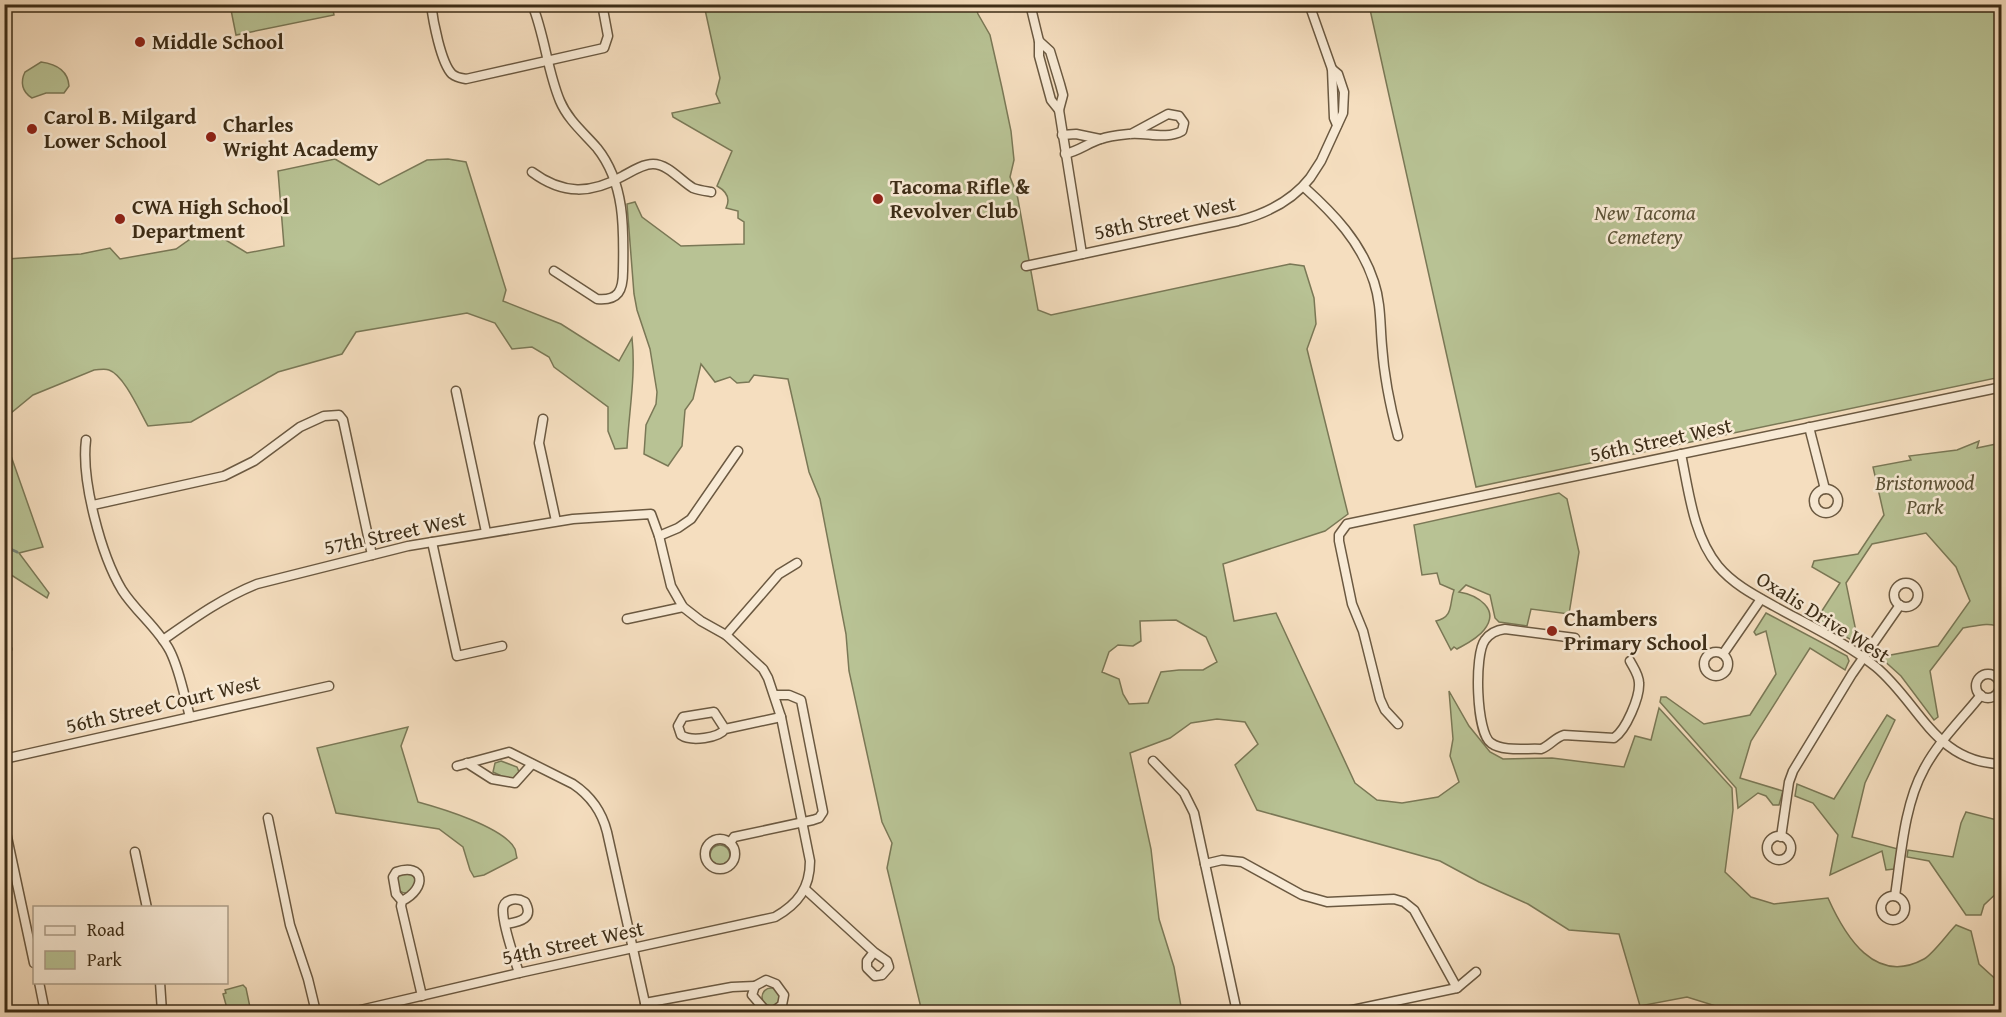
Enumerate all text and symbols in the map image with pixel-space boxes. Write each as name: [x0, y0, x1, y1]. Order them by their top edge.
place label: Middle School: [152, 26, 284, 57]
marker: Middle School: [133, 35, 147, 49]
place label: Carol B. Milgard Lower School: [44, 101, 196, 156]
place label: Charles Wright Academy: [223, 109, 378, 164]
marker: Carol B. Milgard Lower School: [25, 122, 39, 136]
marker: Charles Wright Academy: [204, 130, 218, 144]
place label: Tacoma Rifle & Revolver Club: [890, 171, 1030, 226]
street label: 58th Street West: [1091, 187, 1239, 248]
place label: CWA High School Department: [132, 191, 289, 246]
marker: Tacoma Rifle & Revolver Club: [871, 192, 885, 206]
park label: New Tacoma Cemetery: [1593, 197, 1696, 252]
marker: CWA High School Department: [113, 212, 127, 226]
street label: 56th Street West: [1587, 409, 1735, 470]
park label: Bristonwood Park: [1874, 467, 1975, 522]
street label: 57th Street West: [321, 502, 469, 563]
street label: Oxalis Drive West: [1750, 563, 1897, 670]
place label: Chambers Primary School: [1564, 603, 1708, 658]
marker: Chambers Primary School: [1545, 624, 1559, 638]
street label: 56th Street Court West: [63, 666, 264, 741]
legend: [33, 906, 228, 984]
street label: 54th Street West: [499, 912, 647, 973]
text: Road: [87, 916, 125, 943]
text: Park: [87, 946, 123, 973]

